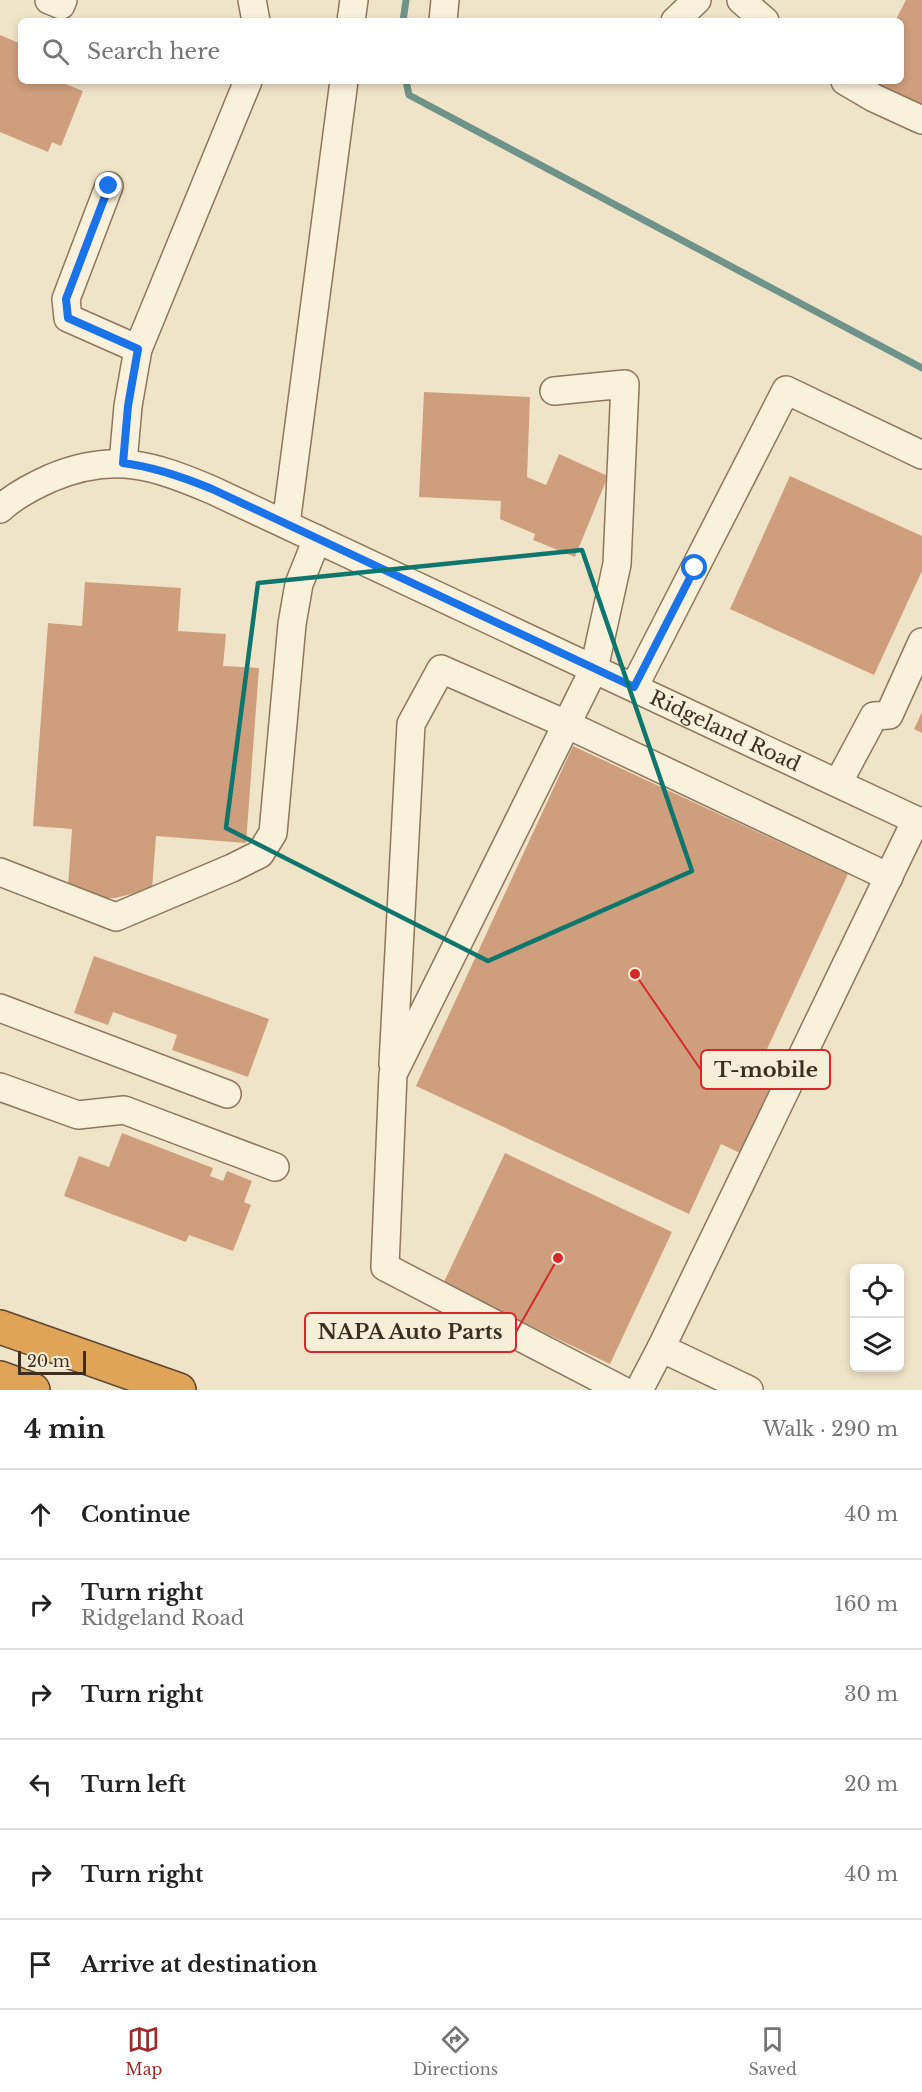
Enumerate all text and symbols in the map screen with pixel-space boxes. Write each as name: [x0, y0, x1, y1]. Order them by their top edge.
search box: [18, 18, 904, 84]
icon: search: [39, 35, 72, 68]
text: Search here: [87, 38, 220, 65]
route end: [95, 172, 121, 198]
route start: [681, 554, 707, 580]
street label: Ridgeland Road: [646, 685, 804, 776]
callout: T-mobile: [701, 1050, 830, 1089]
text: T-mobile: [714, 1057, 818, 1083]
map controls: [850, 1264, 904, 1372]
button: locate: [850, 1264, 904, 1318]
callout: NAPA Auto Parts: [305, 1313, 516, 1352]
button: layers: [850, 1318, 904, 1372]
text: NAPA Auto Parts: [318, 1319, 503, 1345]
scale bar: [18, 1348, 86, 1376]
text: 20 m: [27, 1351, 70, 1371]
text: 4 min: [24, 1413, 105, 1445]
text: Walk · 290 m: [763, 1417, 898, 1441]
icon: ahead: [24, 1498, 57, 1531]
text: Continue: [81, 1501, 190, 1528]
text: 40 m: [845, 1502, 898, 1526]
text: Turn right: [81, 1579, 203, 1606]
icon: right: [24, 1588, 57, 1621]
text: 160 m: [835, 1592, 898, 1616]
text: Ridgeland Road: [81, 1606, 244, 1630]
icon: right: [24, 1678, 57, 1711]
text: Turn right: [81, 1681, 203, 1708]
text: 30 m: [844, 1682, 898, 1706]
icon: left: [24, 1768, 57, 1801]
text: Turn left: [81, 1771, 186, 1798]
text: 20 m: [844, 1772, 898, 1796]
icon: right: [24, 1858, 57, 1891]
text: Turn right: [81, 1861, 203, 1888]
text: 40 m: [845, 1862, 898, 1886]
icon: arrive: [24, 1948, 57, 1981]
text: Arrive at destination: [81, 1951, 318, 1978]
tab: Map: [125, 2023, 162, 2079]
tab: Directions: [413, 2023, 498, 2079]
tab: Saved: [748, 2023, 797, 2079]

